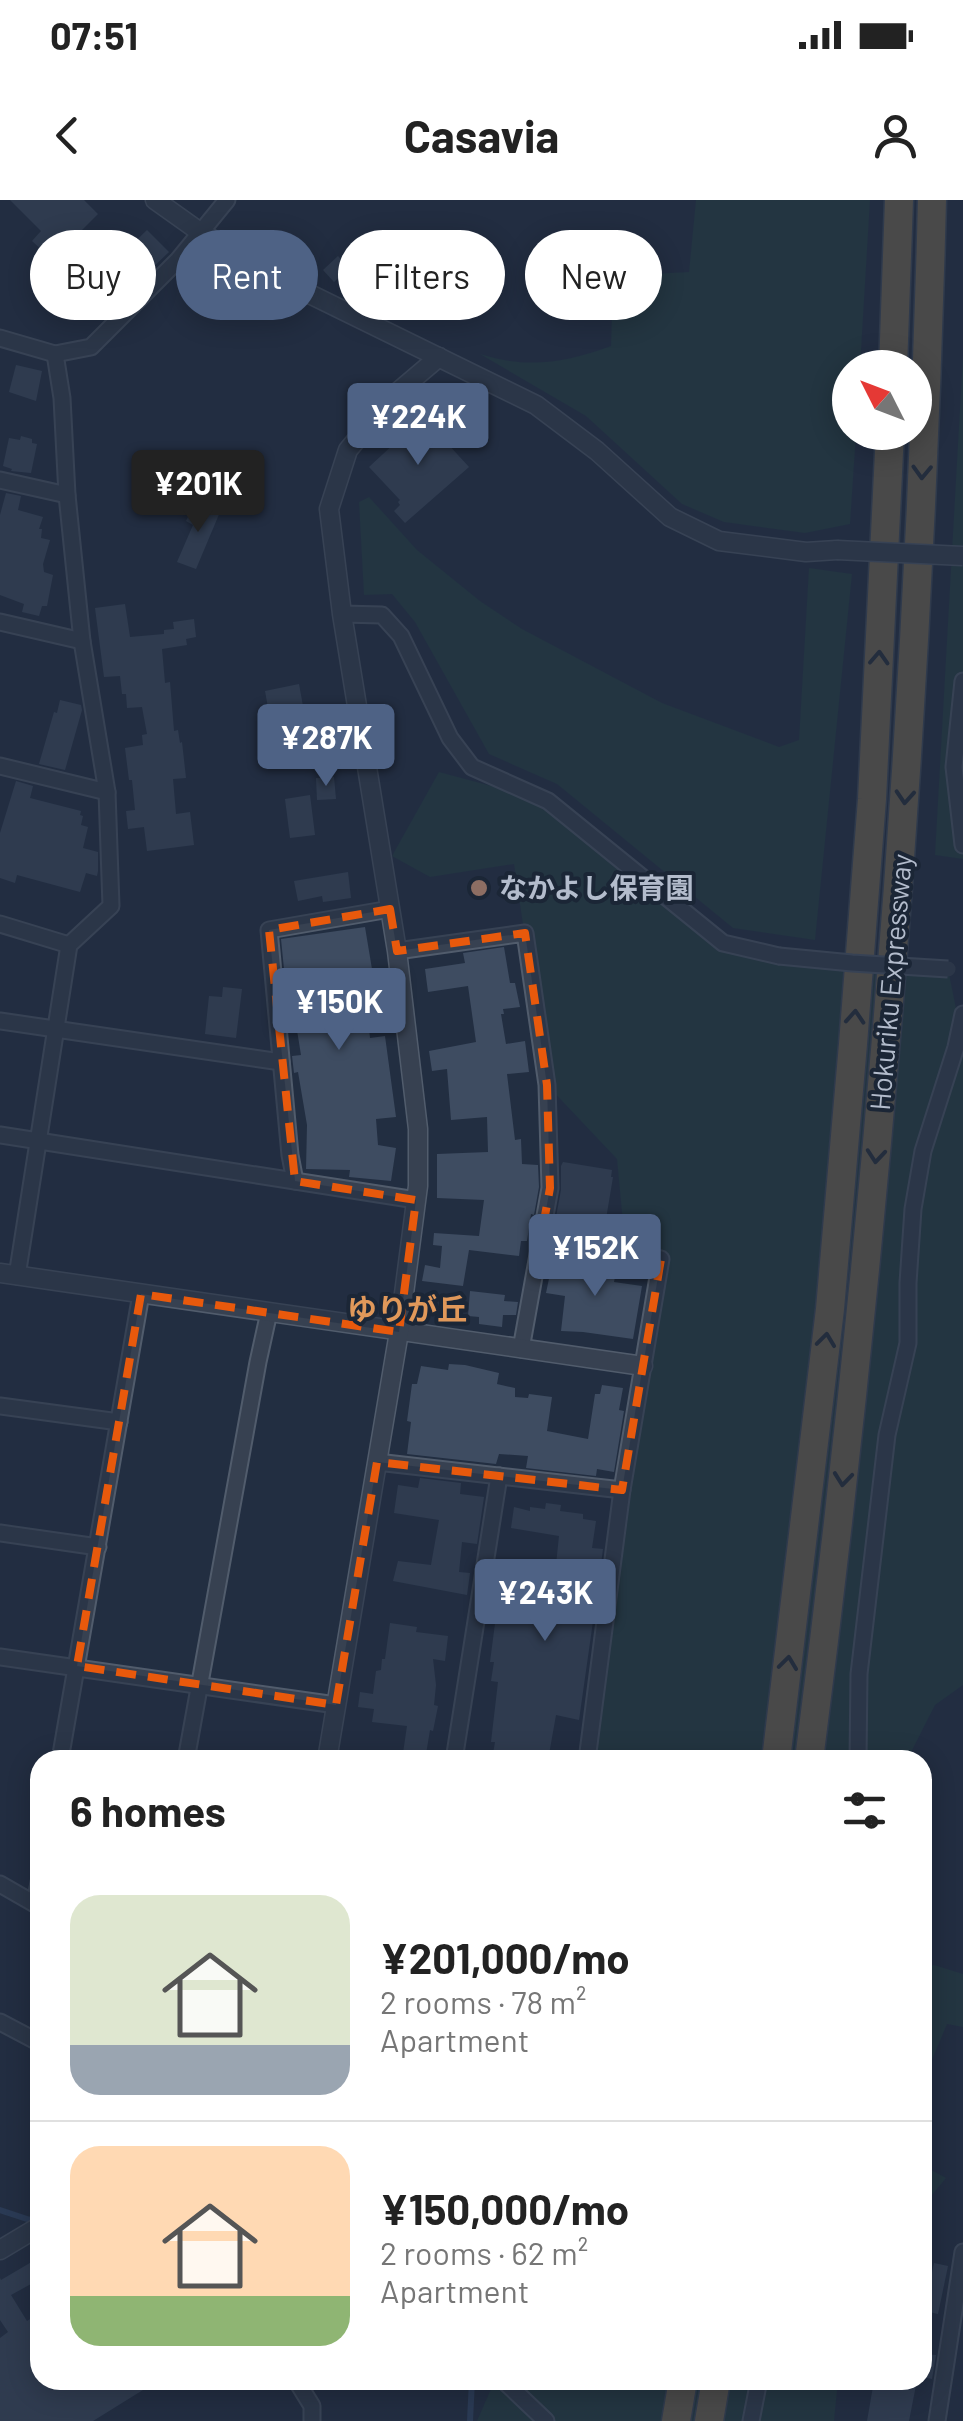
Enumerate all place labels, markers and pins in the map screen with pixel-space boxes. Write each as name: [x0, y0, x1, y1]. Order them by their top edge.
pin: ¥224K: [348, 383, 488, 468]
pin: ¥201K: [128, 450, 268, 535]
pin: ¥287K: [256, 704, 396, 789]
place label: なかよし保育園: [499, 870, 694, 904]
marker: なかよし保育園: [468, 877, 490, 899]
pin: ¥150K: [269, 968, 409, 1053]
pin: ¥152K: [525, 1214, 665, 1299]
pin: ¥243K: [475, 1559, 615, 1644]

